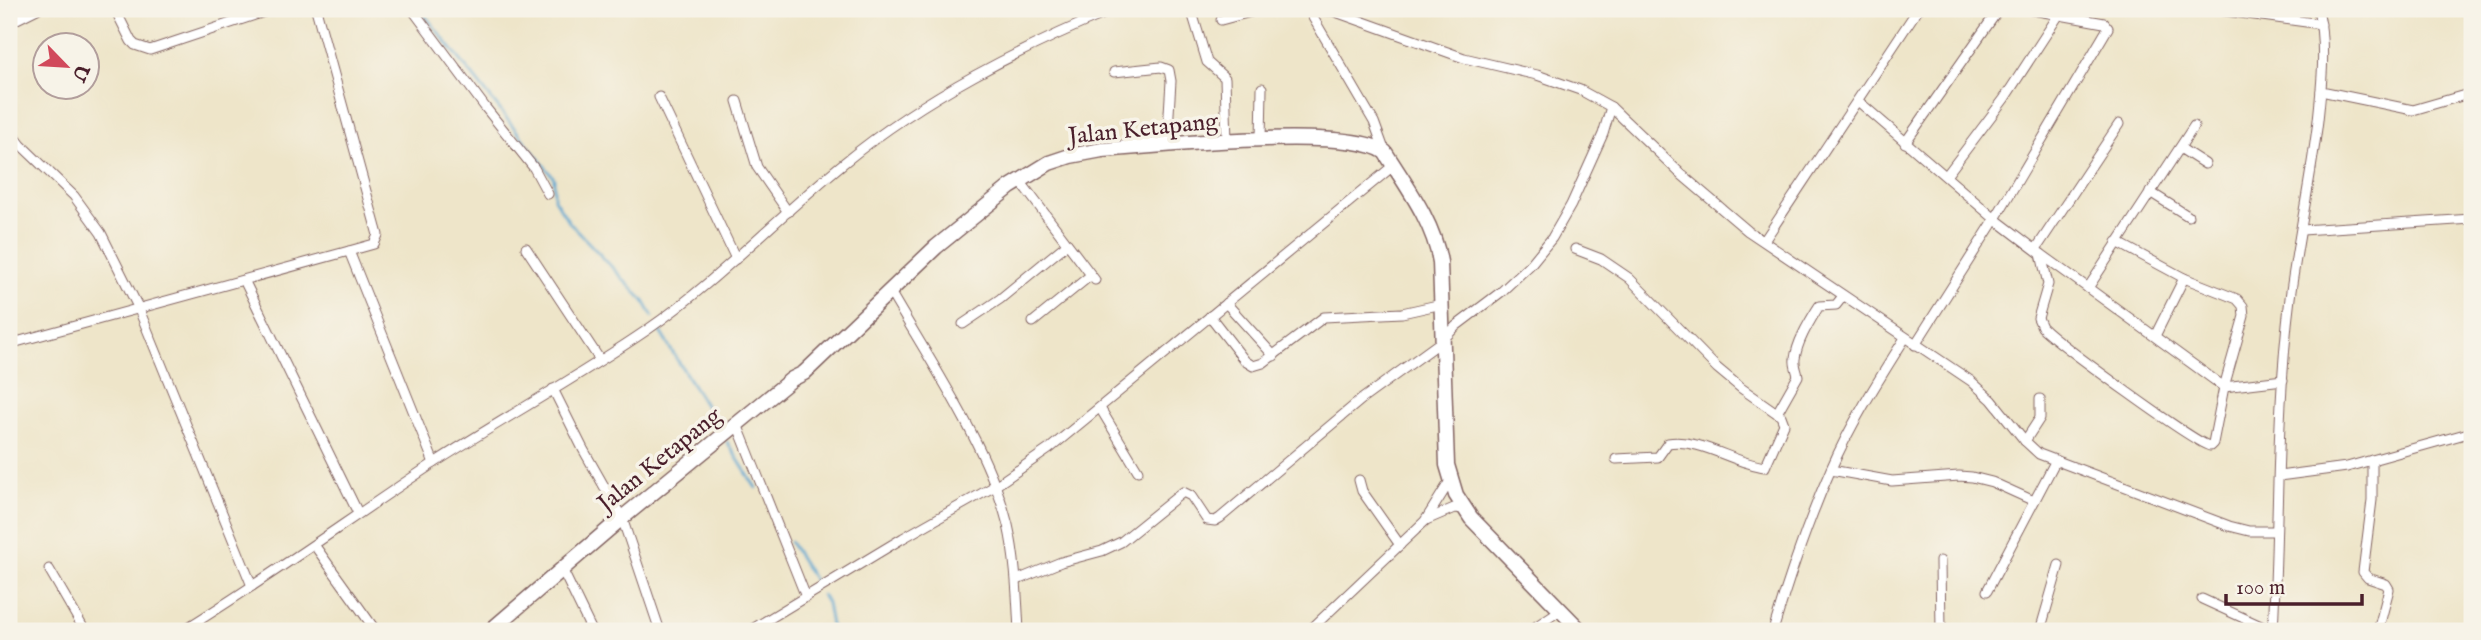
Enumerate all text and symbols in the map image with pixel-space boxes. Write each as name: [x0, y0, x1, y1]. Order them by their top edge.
north arrow: [32, 32, 102, 102]
text: U: [65, 59, 94, 86]
street label: Jalan Ketapang: [1064, 106, 1221, 153]
street label: Jalan Ketapang: [589, 400, 729, 522]
scale bar: [2226, 563, 2362, 607]
text: 100 m: [2236, 575, 2285, 602]

